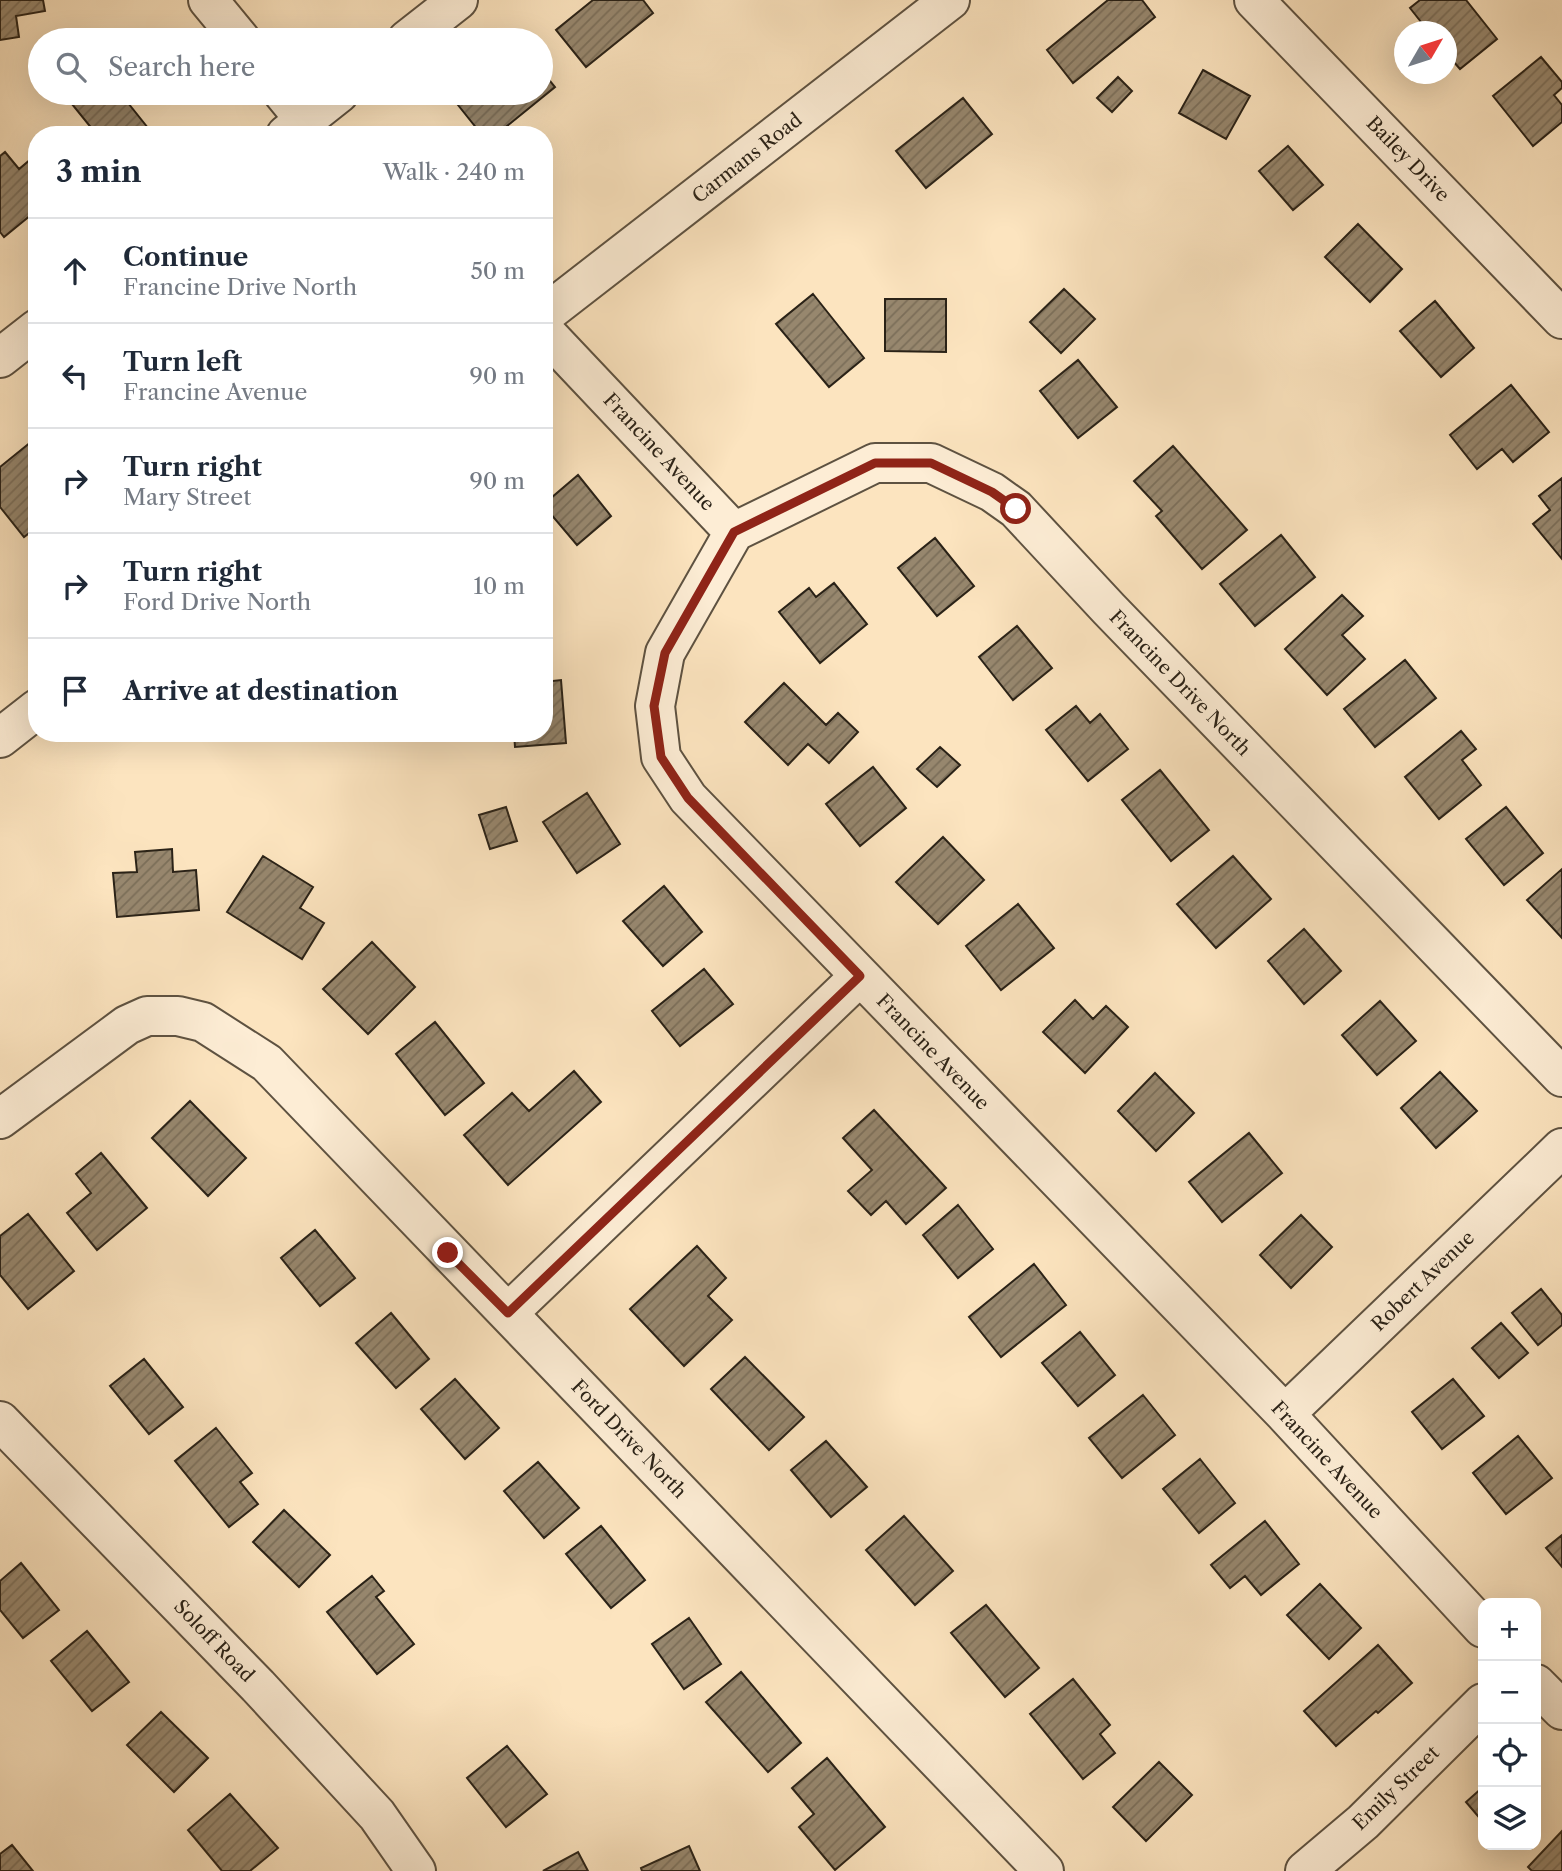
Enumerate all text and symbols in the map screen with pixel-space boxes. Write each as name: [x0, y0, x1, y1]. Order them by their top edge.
north arrow: [1394, 21, 1457, 84]
search box: [28, 28, 553, 105]
icon: search: [52, 48, 90, 86]
text: Search here: [108, 51, 255, 83]
street label: Carmans Road: [688, 108, 807, 208]
street label: Bailey Drive: [1362, 112, 1454, 206]
text: 3 min: [56, 153, 142, 190]
text: Walk · 240 m: [383, 158, 525, 186]
text: Continue: [123, 241, 248, 273]
icon: ahead: [56, 252, 94, 290]
text: 50 m: [470, 257, 525, 285]
text: Francine Drive North: [123, 273, 357, 301]
text: Turn left: [123, 346, 242, 378]
icon: left: [56, 357, 94, 395]
text: 90 m: [469, 362, 525, 390]
text: Francine Avenue: [123, 378, 307, 406]
street label: Francine Avenue: [599, 388, 719, 516]
text: Turn right: [123, 451, 262, 483]
icon: right: [56, 462, 94, 500]
text: 90 m: [469, 467, 525, 495]
text: Mary Street: [123, 483, 251, 511]
route start: [1000, 493, 1031, 524]
text: Turn right: [123, 556, 262, 588]
icon: right: [56, 567, 94, 605]
text: 10 m: [473, 572, 525, 600]
text: Ford Drive North: [123, 588, 311, 616]
street label: Francine Drive North: [1105, 605, 1256, 761]
icon: arrive: [56, 672, 94, 710]
text: Arrive at destination: [123, 675, 398, 707]
street label: Francine Avenue: [872, 989, 994, 1115]
street label: Robert Avenue: [1367, 1226, 1479, 1336]
route end: [432, 1237, 463, 1268]
street label: Ford Drive North: [567, 1375, 691, 1503]
street label: Francine Avenue: [1267, 1396, 1387, 1524]
street label: Soloff Road: [169, 1595, 259, 1687]
map controls: [1478, 1598, 1541, 1850]
button: +: [1478, 1598, 1541, 1661]
button: −: [1478, 1661, 1541, 1724]
button: locate: [1478, 1724, 1541, 1787]
street label: Emily Street: [1348, 1741, 1444, 1835]
button: layers: [1478, 1787, 1541, 1850]

